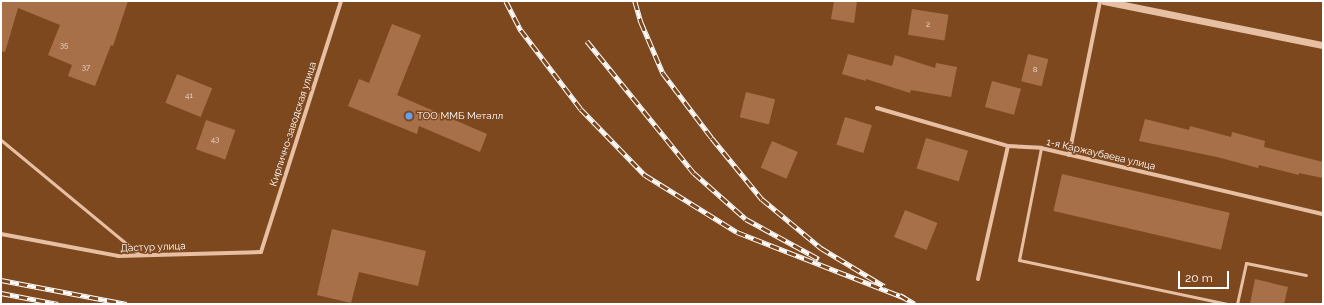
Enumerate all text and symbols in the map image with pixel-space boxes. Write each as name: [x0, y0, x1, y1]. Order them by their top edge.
house number: 2: [926, 20, 930, 30]
house number: 35: [60, 41, 68, 51]
street label: Кирпично-заводская улица: [267, 60, 319, 188]
house number: 37: [82, 63, 90, 73]
house number: 8: [1033, 65, 1037, 75]
house number: 41: [185, 91, 193, 101]
place label: ТОО ММБ Металл: [417, 110, 503, 122]
marker: ТОО ММБ Металл: [404, 111, 414, 121]
house number: 43: [211, 135, 219, 145]
street label: 1-я Каржаубаева улица: [1045, 136, 1157, 172]
street label: Дастур улица: [120, 240, 186, 254]
scale bar: [1180, 263, 1231, 289]
text: 20 m: [1185, 271, 1213, 285]

